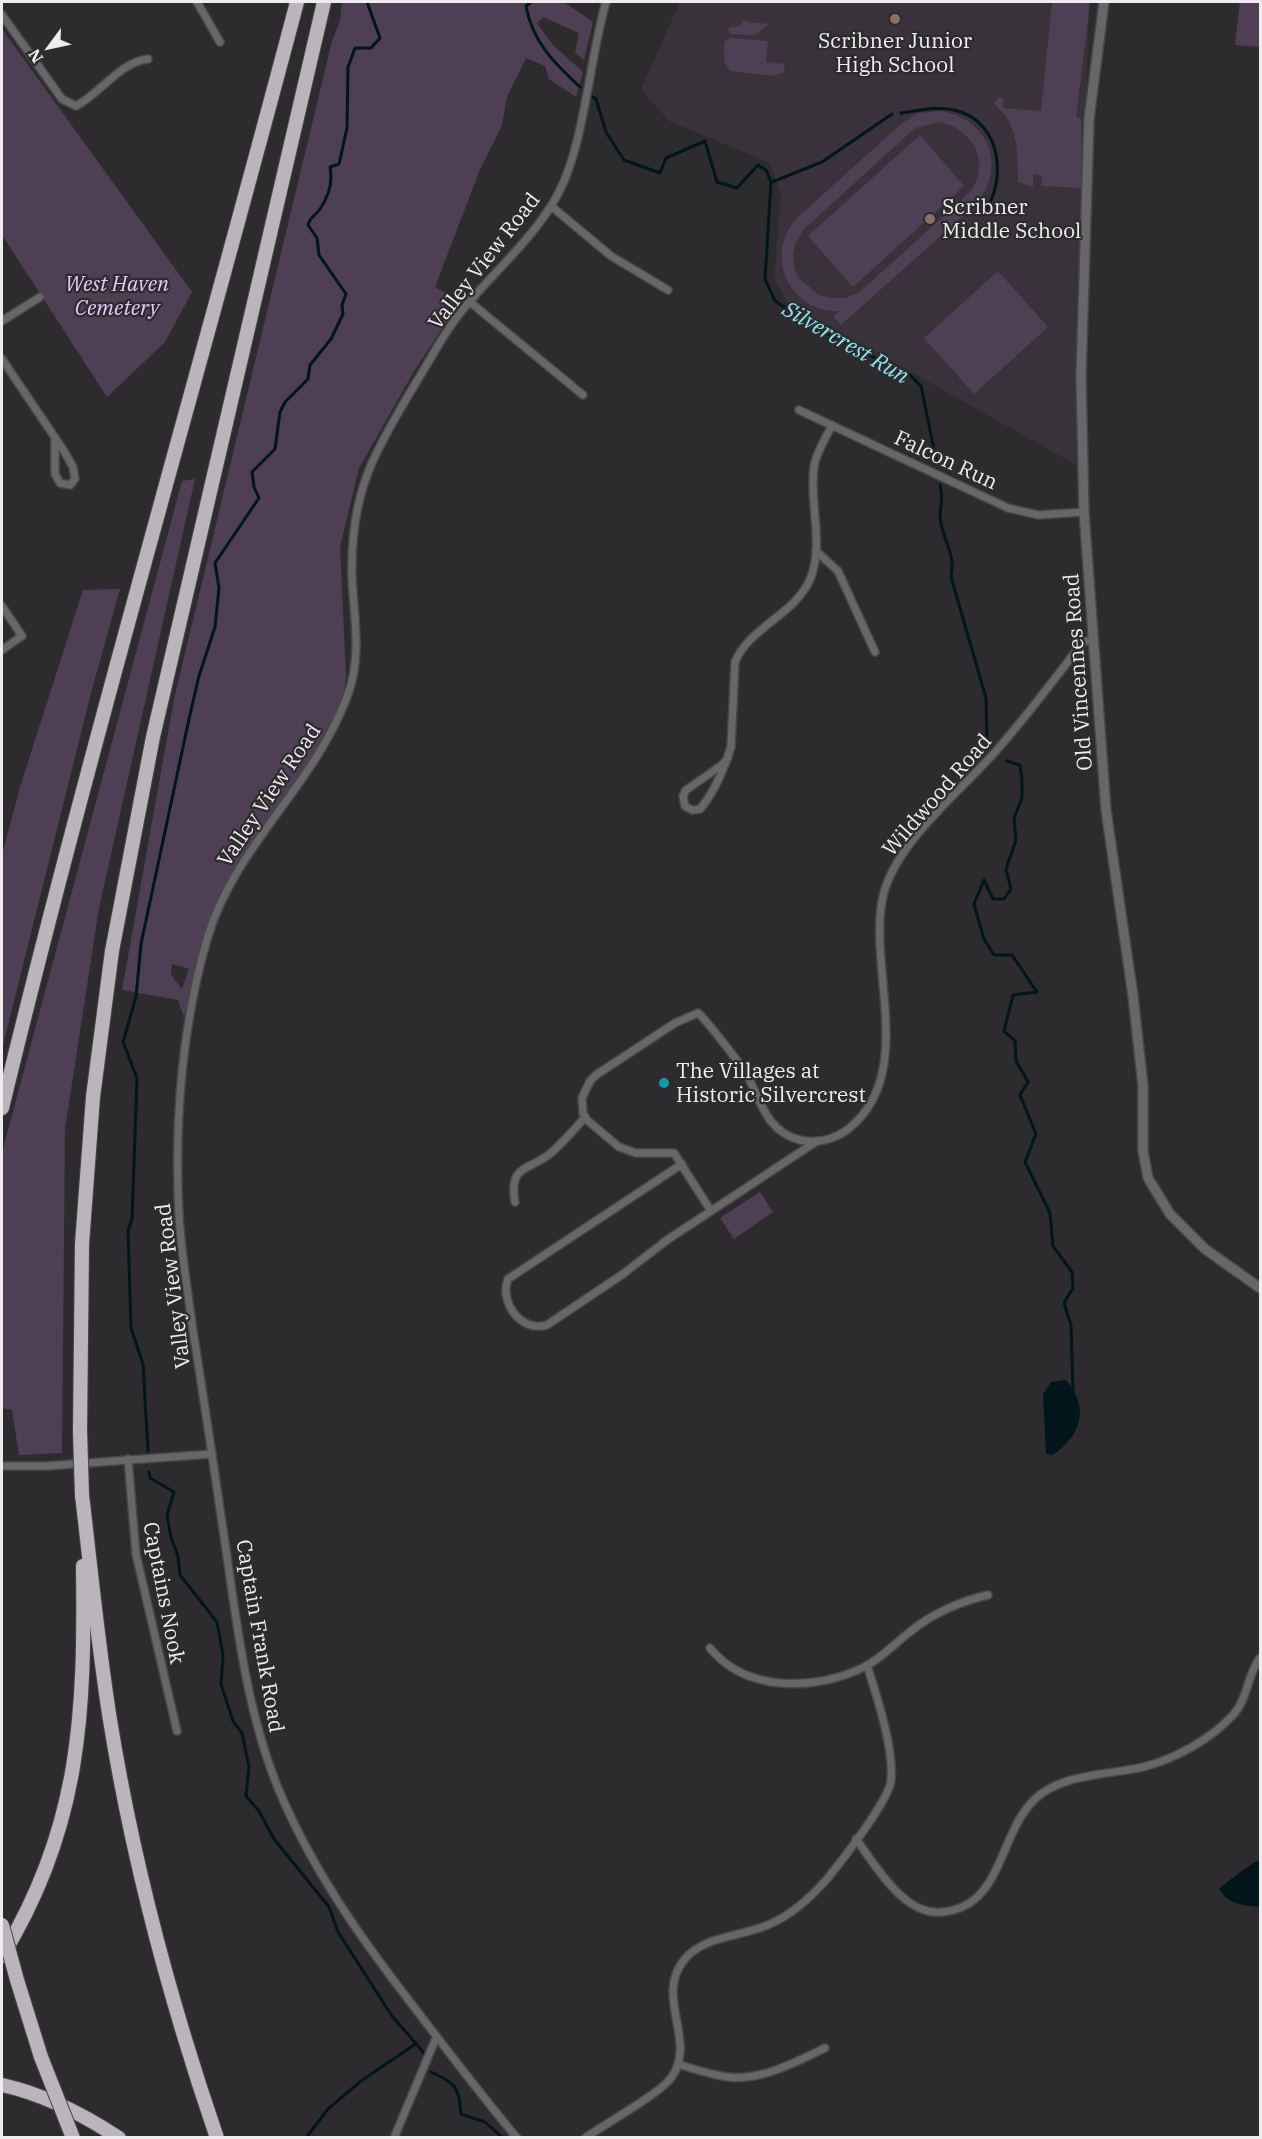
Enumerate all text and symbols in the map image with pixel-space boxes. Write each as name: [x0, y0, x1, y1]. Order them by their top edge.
marker: Scribner Junior High School: [888, 12, 902, 26]
north arrow: [18, 18, 78, 78]
place label: Scribner Junior High School: [818, 26, 973, 78]
text: N: [24, 45, 47, 67]
street label: Valley View Road: [421, 186, 546, 335]
place label: Scribner Middle School: [942, 192, 1081, 244]
marker: Scribner Middle School: [923, 212, 937, 226]
park label: West Haven Cemetery: [65, 269, 169, 321]
water label: Silvercrest Run: [777, 293, 915, 390]
street label: Falcon Run: [890, 423, 1003, 495]
street label: Old Vincennes Road: [1056, 572, 1098, 772]
street label: Valley View Road: [210, 717, 326, 871]
street label: Wildwood Road: [875, 727, 997, 862]
place label: The Villages at Historic Silvercrest: [676, 1056, 866, 1108]
marker: The Villages at Historic Silvercrest: [657, 1076, 671, 1090]
street label: Valley View Road: [148, 1202, 196, 1370]
street label: Captains Nook: [137, 1519, 193, 1667]
street label: Captain Frank Road: [230, 1537, 292, 1735]

